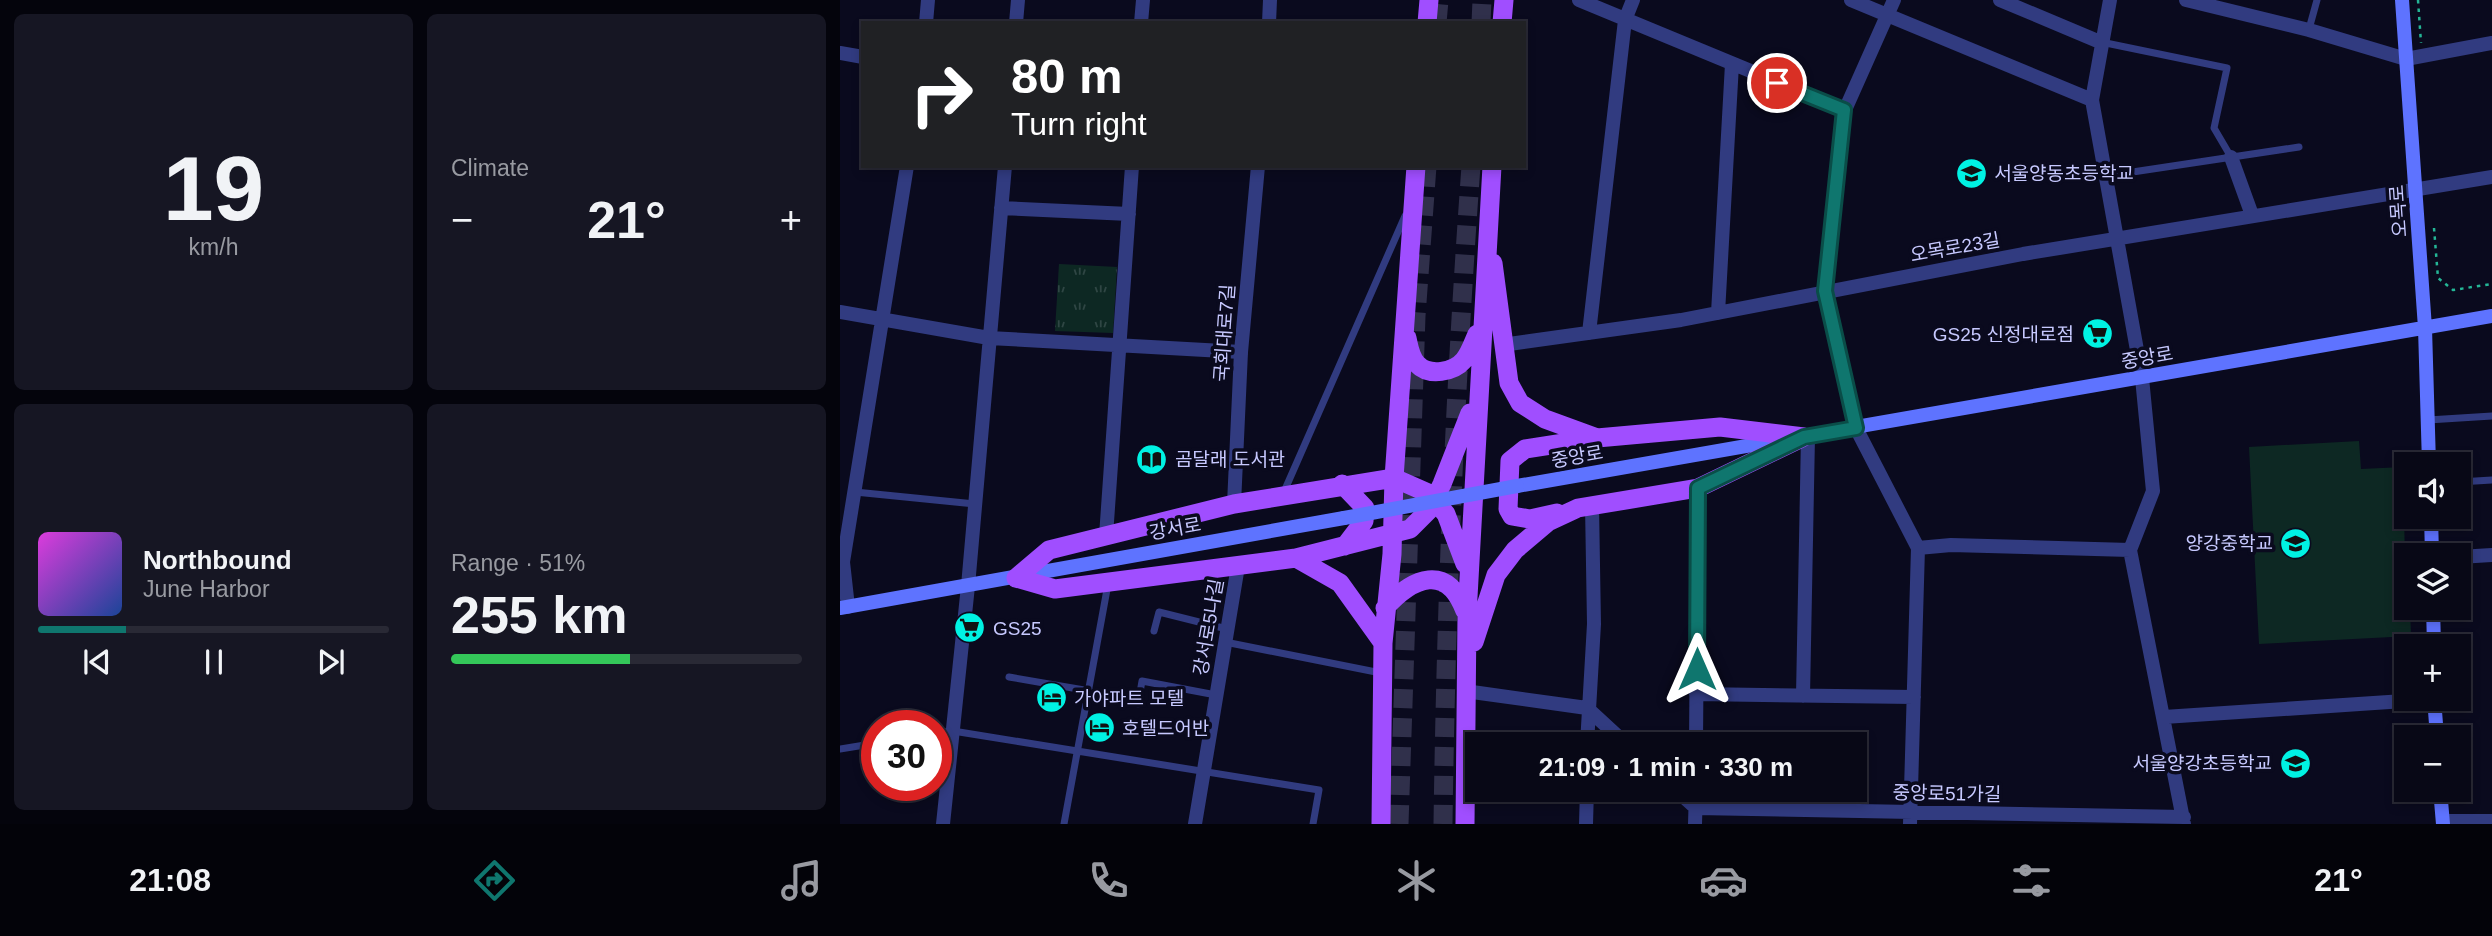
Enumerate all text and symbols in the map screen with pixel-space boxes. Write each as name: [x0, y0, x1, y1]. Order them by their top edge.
icon: right: [896, 49, 987, 140]
text: 80 m: [1011, 49, 1123, 103]
pin: [1747, 53, 1807, 113]
icon: arrive: [1758, 64, 1796, 102]
text: Turn right: [1011, 106, 1147, 142]
text: 19: [163, 138, 264, 239]
text: Climate: [451, 155, 529, 181]
school or university icon: 서울양동초등학교: [1954, 156, 1988, 190]
place label: 서울양동초등학교: [1994, 163, 2134, 184]
street label: 오목로: [2386, 184, 2411, 238]
text: 21°: [587, 191, 666, 249]
text: −: [451, 199, 473, 241]
text: +: [780, 199, 802, 241]
street label: 오목로23길: [1908, 229, 2002, 266]
text: km/h: [189, 234, 238, 260]
street label: 국회대로7길: [1211, 283, 1238, 383]
supermarket icon: GS25 신정대로점: [2080, 317, 2114, 351]
place label: GS25 신정대로점: [1933, 324, 2074, 345]
street label: 중앙로: [2119, 343, 2175, 372]
library icon: 곰달래 도서관: [1135, 442, 1169, 476]
street label: 중앙로: [1549, 442, 1605, 471]
place label: 곰달래 도서관: [1175, 449, 1285, 470]
map controls: [2394, 452, 2471, 802]
button: sound: [2394, 452, 2471, 529]
street label: 강서로: [1147, 514, 1203, 543]
school or university icon: 양강중학교: [2279, 526, 2313, 560]
place label: 양강중학교: [2186, 533, 2273, 554]
button: layers: [2394, 543, 2471, 620]
text: Northbound: [143, 545, 292, 575]
text: Range · 51%: [451, 550, 585, 576]
text: June Harbor: [143, 576, 270, 602]
street label: 강서로5나길: [1190, 577, 1227, 677]
text: 255 km: [451, 586, 627, 644]
supermarket icon: GS25: [953, 611, 987, 645]
place label: GS25: [993, 618, 1042, 639]
position arrow: [1660, 632, 1734, 706]
button: +: [2394, 634, 2471, 711]
icon: previous: [78, 643, 116, 681]
icon: pause: [195, 643, 233, 681]
icon: next: [312, 643, 350, 681]
hotel icon: 가야파트 모텔: [1034, 681, 1068, 715]
place label: 가야파트 모텔: [1074, 688, 1184, 709]
speed limit sign: 30: [861, 710, 952, 801]
hotel icon: 호텔드어반: [1082, 711, 1116, 745]
place label: 호텔드어반: [1122, 718, 1209, 739]
button: −: [2394, 725, 2471, 802]
school or university icon: 서울양강초등학교: [2278, 746, 2312, 780]
text: 21:09 · 1 min · 330 m: [1539, 752, 1793, 782]
place label: 서울양강초등학교: [2132, 753, 2272, 774]
street label: 중앙로51가길: [1893, 782, 2001, 805]
icon: directions: [470, 856, 519, 905]
icon: music: [777, 856, 826, 905]
icon: phone: [1084, 856, 1133, 905]
icon: climate: [1392, 856, 1441, 905]
icon: car: [1699, 856, 1748, 905]
icon: filters: [2007, 856, 2056, 905]
text: 21:08: [129, 862, 211, 898]
text: 21°: [2314, 862, 2363, 898]

